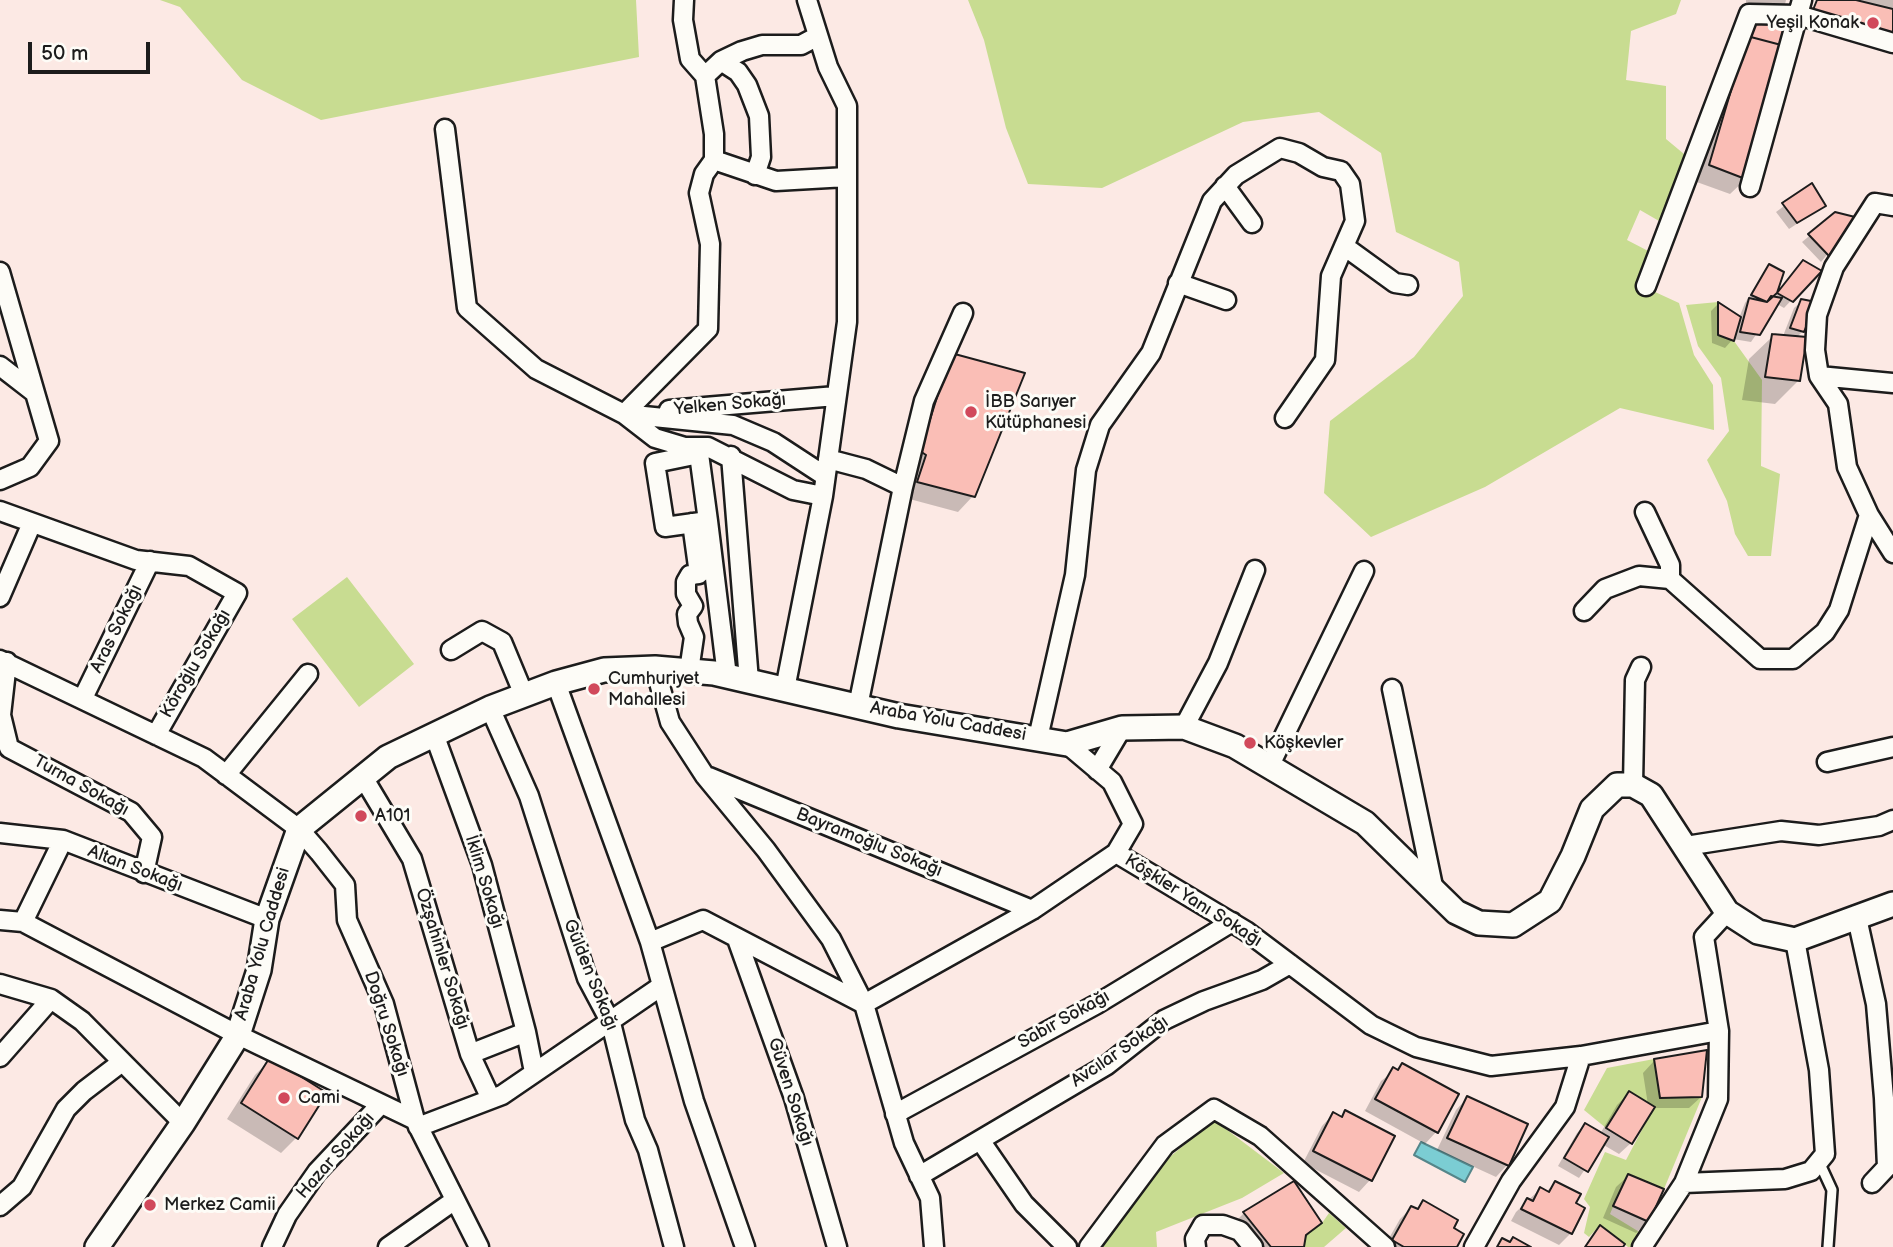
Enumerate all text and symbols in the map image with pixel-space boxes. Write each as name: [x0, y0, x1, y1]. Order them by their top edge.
place label: Yeşil Konak: [1767, 12, 1859, 34]
marker: Yeşil Konak: [1865, 15, 1881, 31]
scale bar: [32, 28, 154, 72]
text: 50 m: [41, 41, 88, 66]
street label: Yelken Sokağı: [673, 389, 787, 421]
place label: İBB Sarıyer Kütüphanesi: [985, 391, 1086, 434]
marker: İBB Sarıyer Kütüphanesi: [963, 404, 979, 420]
street label: Aras Sokağı: [86, 581, 148, 677]
street label: Köroğlu Sokağı: [156, 606, 236, 722]
place label: Cumhuriyet Mahallesi: [608, 668, 700, 710]
marker: Cumhuriyet Mahallesi: [586, 681, 602, 697]
street label: Araba Yolu Caddesi: [868, 698, 1028, 746]
place label: Köşkevler: [1264, 732, 1343, 754]
marker: Köşkevler: [1242, 735, 1258, 751]
street label: Turna Sokağı: [30, 751, 132, 821]
street label: Bayramoğlu Sokağı: [793, 804, 945, 882]
place label: A101: [375, 805, 411, 827]
marker: A101: [353, 808, 369, 824]
street label: İklim Sokağı: [460, 833, 508, 931]
street label: Altan Sokağı: [85, 841, 185, 897]
street label: Köşkler Yanı Sokağı: [1120, 850, 1266, 952]
street label: Araba Yolu Caddesi: [231, 865, 295, 1023]
street label: Özşahinler Sokağı: [410, 886, 474, 1032]
street label: Gülden Sokağı: [558, 916, 622, 1034]
street label: Doğru Sokağı: [359, 969, 413, 1079]
street label: Sabır Sokağı: [1014, 986, 1114, 1054]
street label: Avcılar Sokağı: [1067, 1012, 1173, 1092]
street label: Güven Sokağı: [762, 1035, 818, 1149]
place label: Cami: [298, 1087, 340, 1109]
marker: Cami: [276, 1090, 292, 1106]
street label: Hazar Sokağı: [293, 1108, 379, 1204]
place label: Merkez Camii: [164, 1194, 276, 1216]
marker: Merkez Camii: [142, 1197, 158, 1213]

